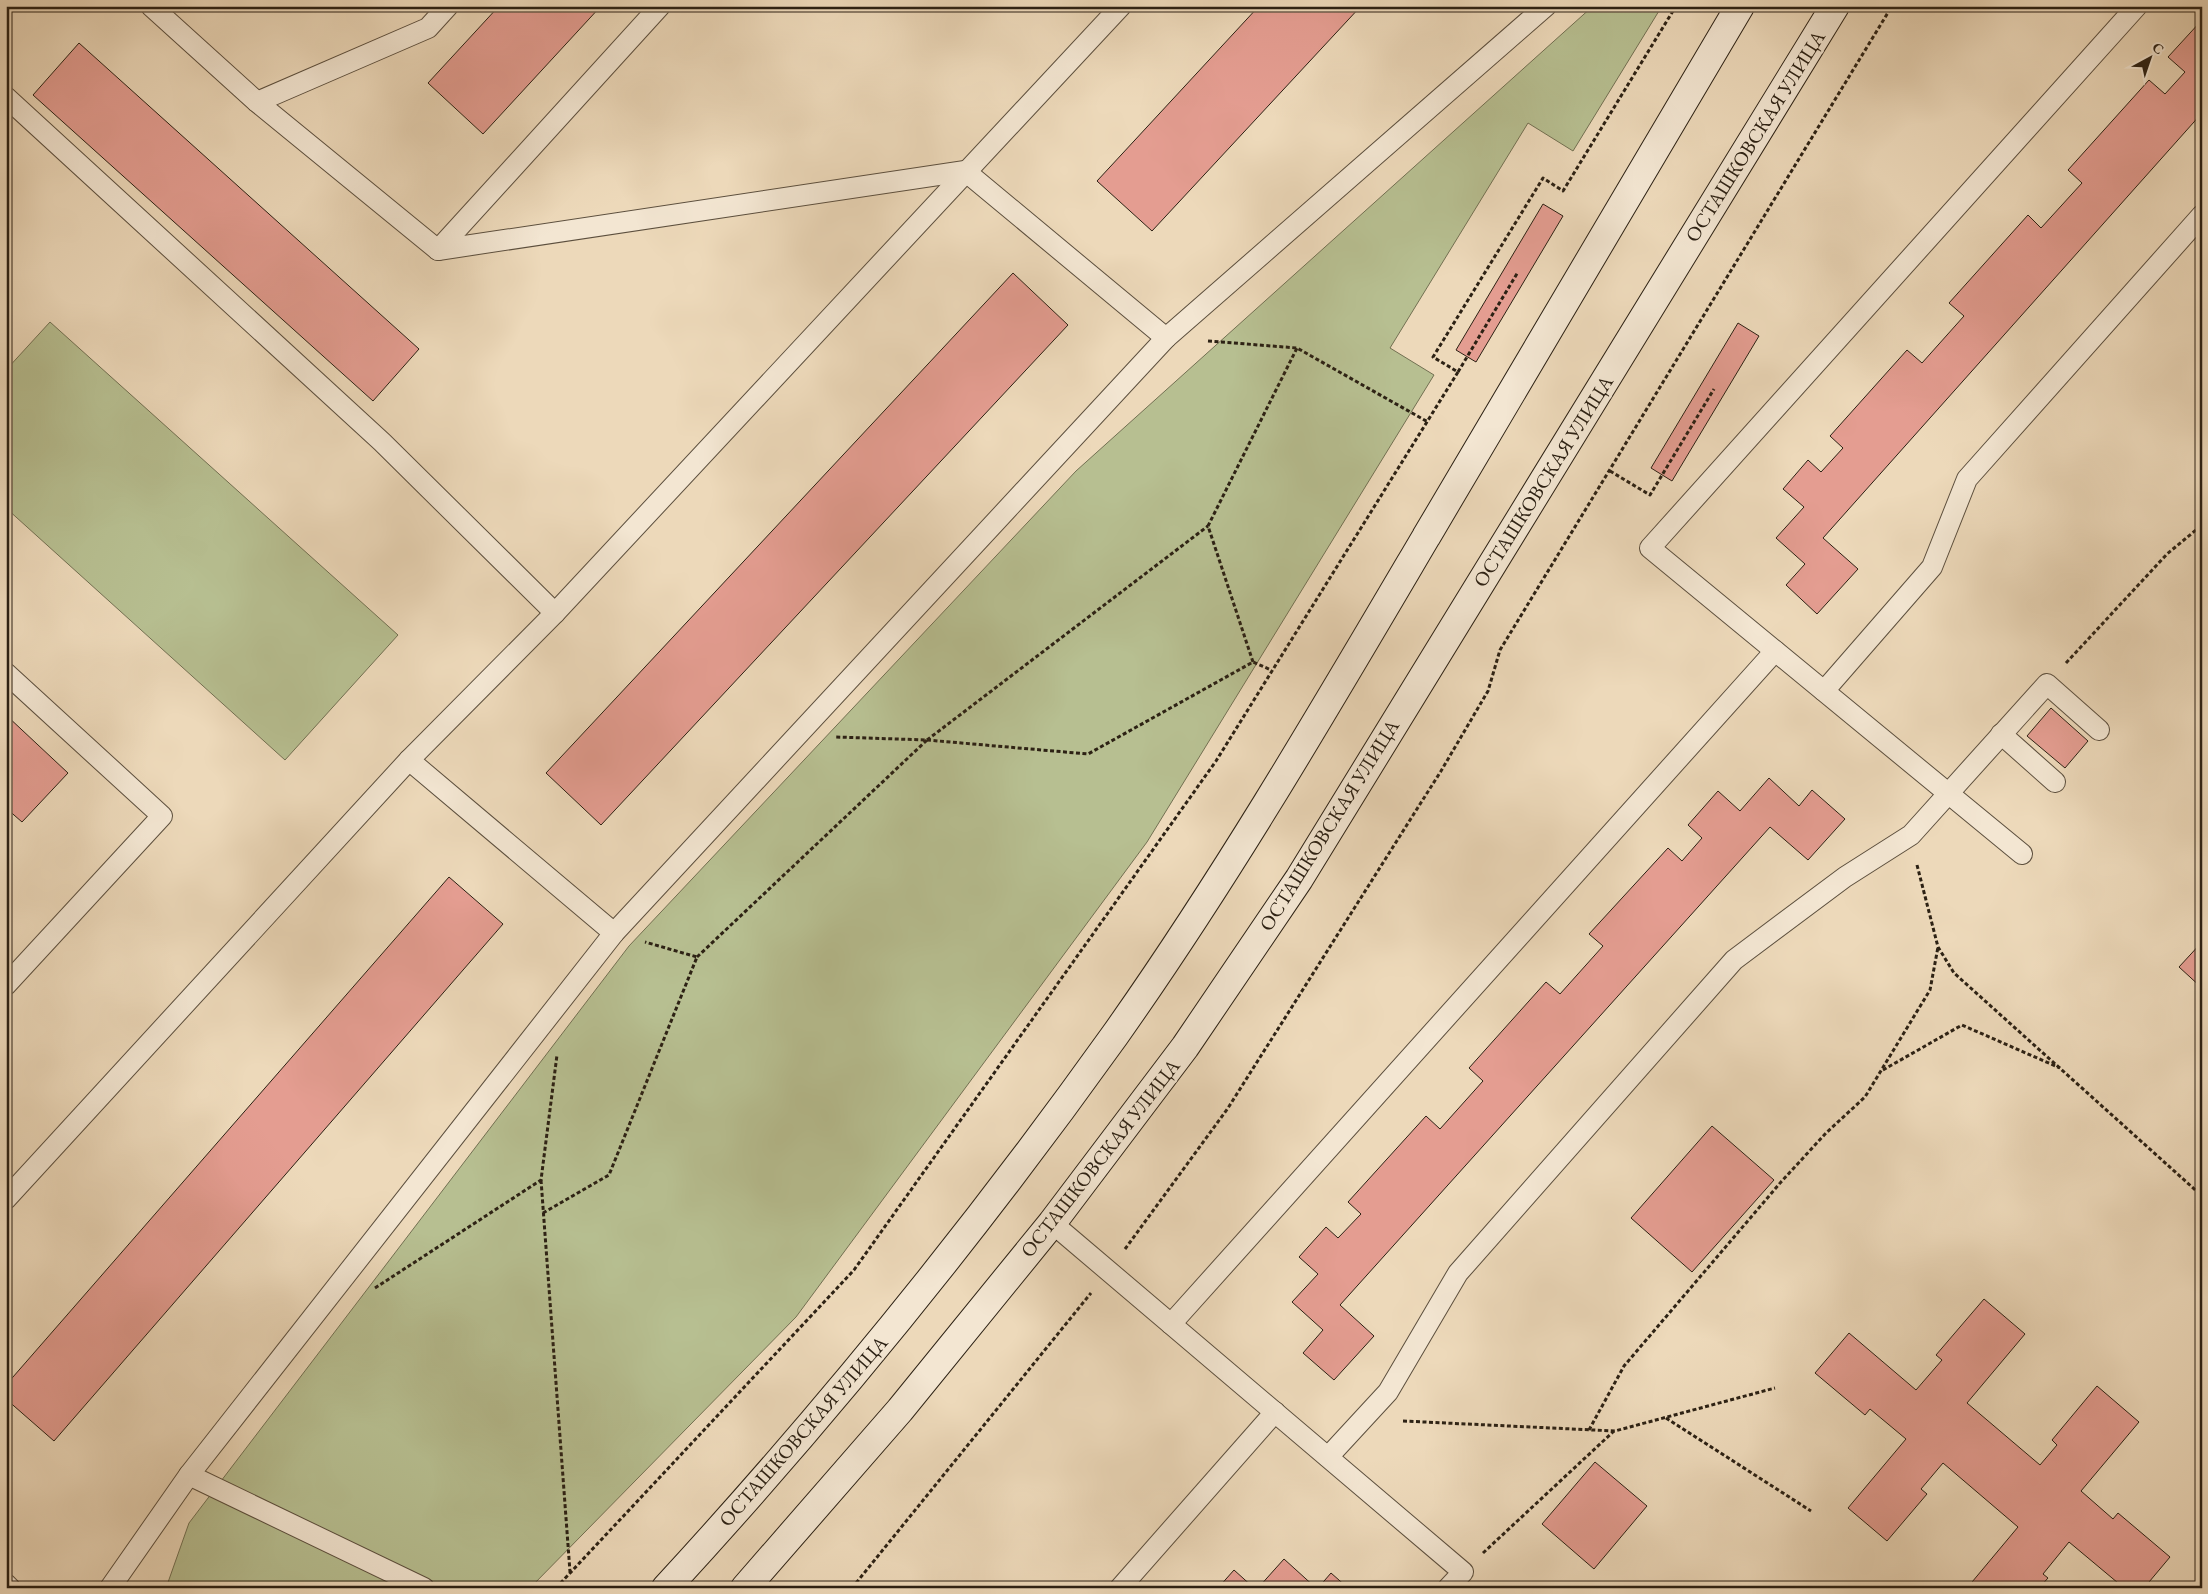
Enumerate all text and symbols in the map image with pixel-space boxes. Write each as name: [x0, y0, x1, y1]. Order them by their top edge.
street label: ОСТАШКОВСКАЯ УЛИЦА: [1679, 25, 1831, 247]
north arrow: [2126, 32, 2176, 82]
text: С: [2149, 38, 2168, 58]
street label: ОСТАШКОВСКАЯ УЛИЦА: [1467, 370, 1619, 592]
street label: ОСТАШКОВСКАЯ УЛИЦА: [1253, 714, 1405, 936]
street label: ОСТАШКОВСКАЯ УЛИЦА: [1014, 1053, 1186, 1262]
street label: ОСТАШКОВСКАЯ УЛИЦА: [713, 1330, 893, 1532]

